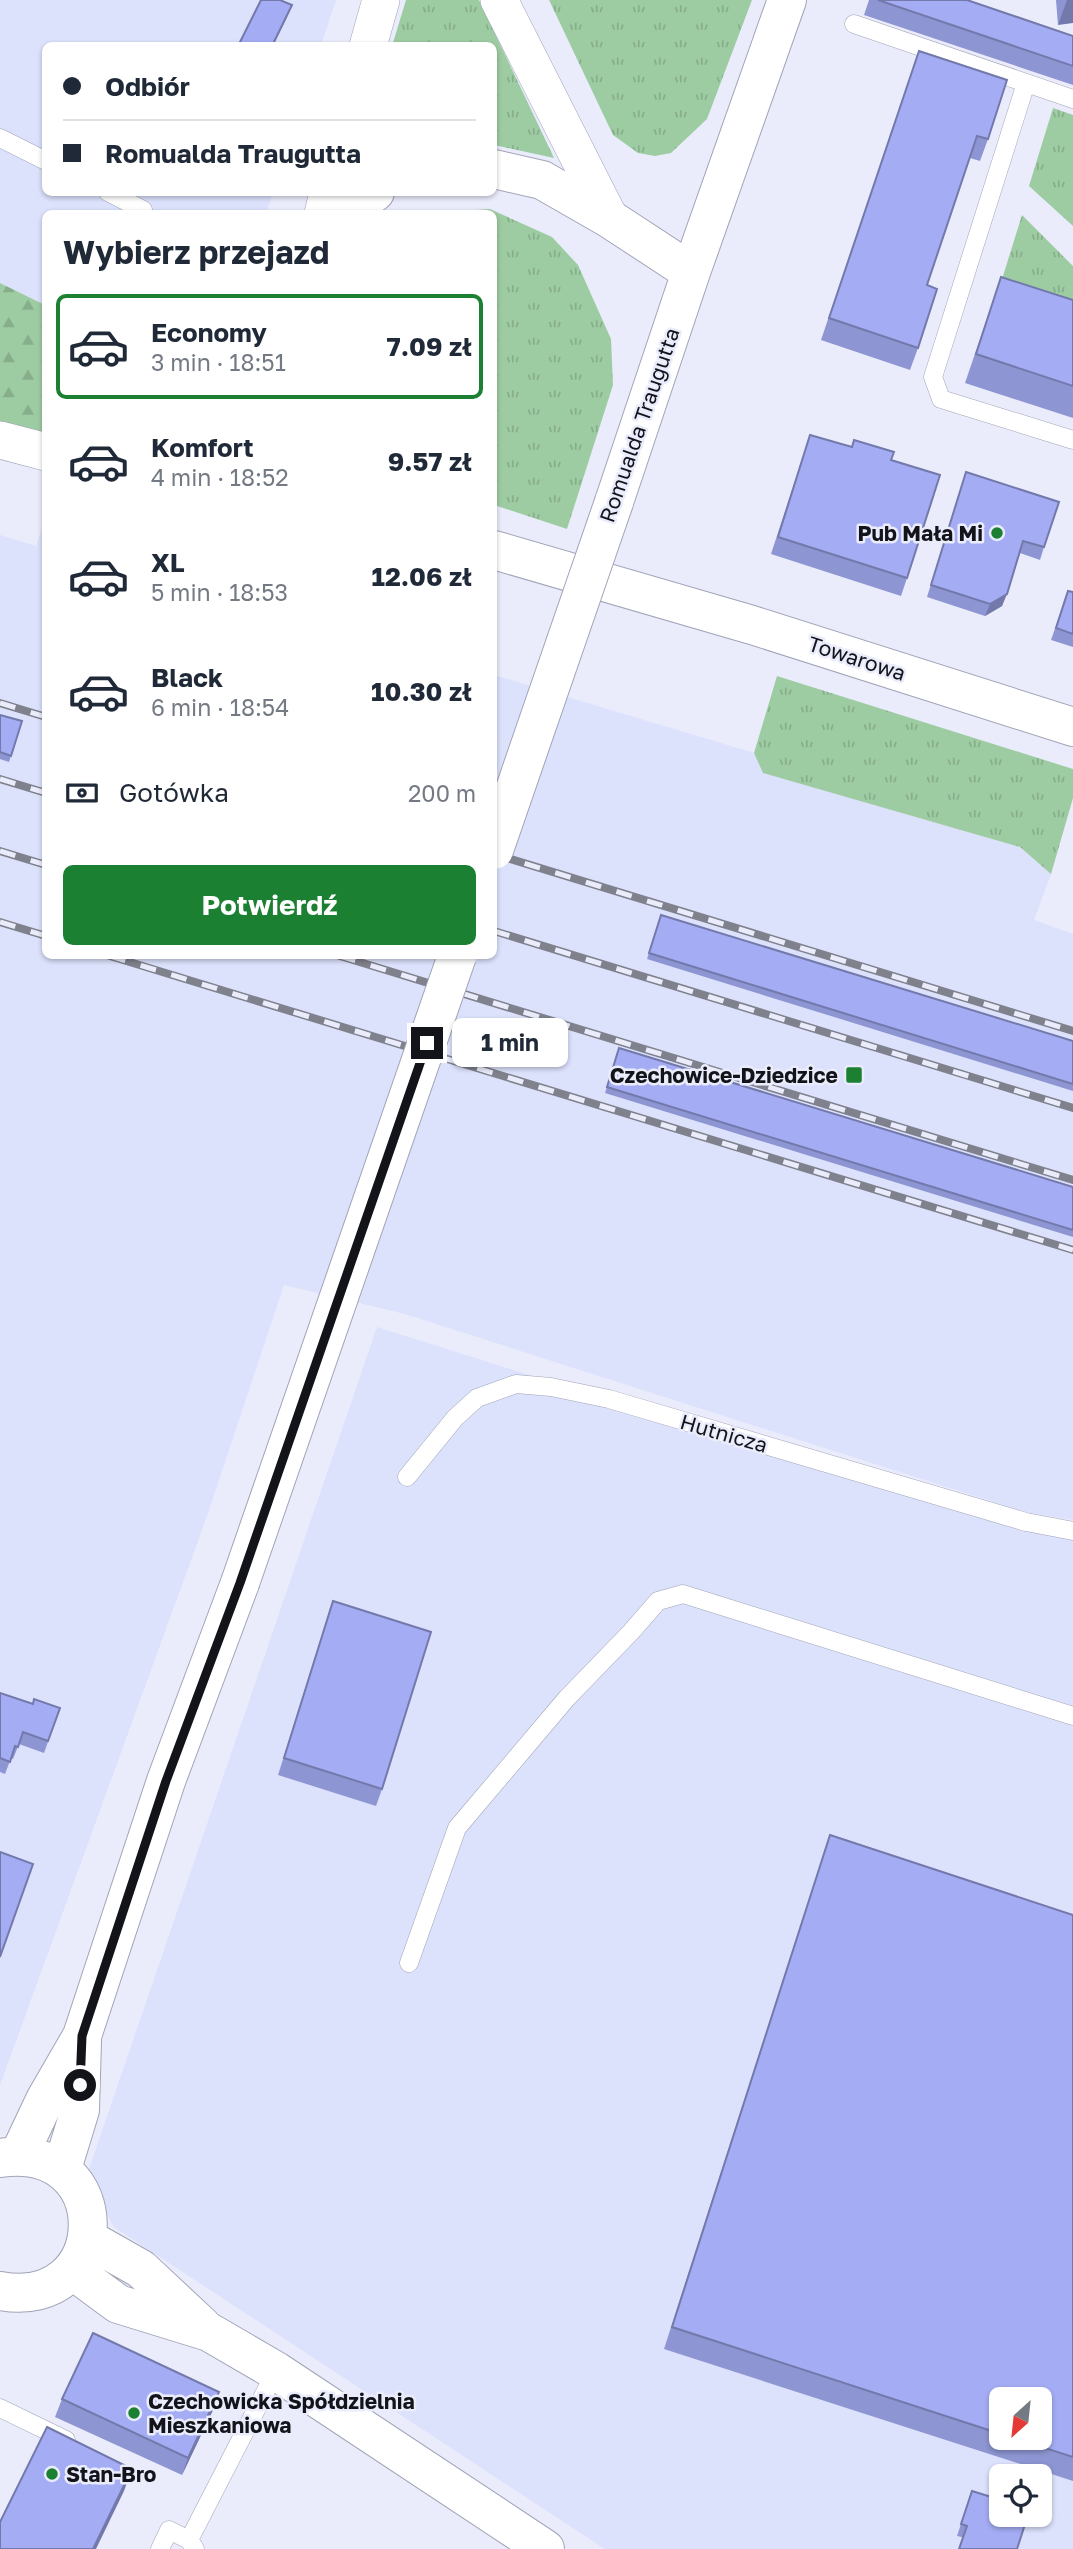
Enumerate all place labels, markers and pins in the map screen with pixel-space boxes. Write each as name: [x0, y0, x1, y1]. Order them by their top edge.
place label: Pub Mała Mi: [858, 520, 983, 546]
marker: Pub Mała Mi: [989, 525, 1005, 541]
place label: Czechowice-Dziedzice: [610, 1062, 838, 1088]
marker: Czechowice-Dziedzice: [844, 1065, 864, 1085]
place label: Czechowicka Spółdzielnia Mieszkaniowa: [148, 2388, 415, 2438]
marker: Czechowicka Spółdzielnia Mieszkaniowa: [126, 2405, 142, 2421]
place label: Stan-Bro: [66, 2461, 156, 2487]
marker: Stan-Bro: [44, 2466, 60, 2482]

